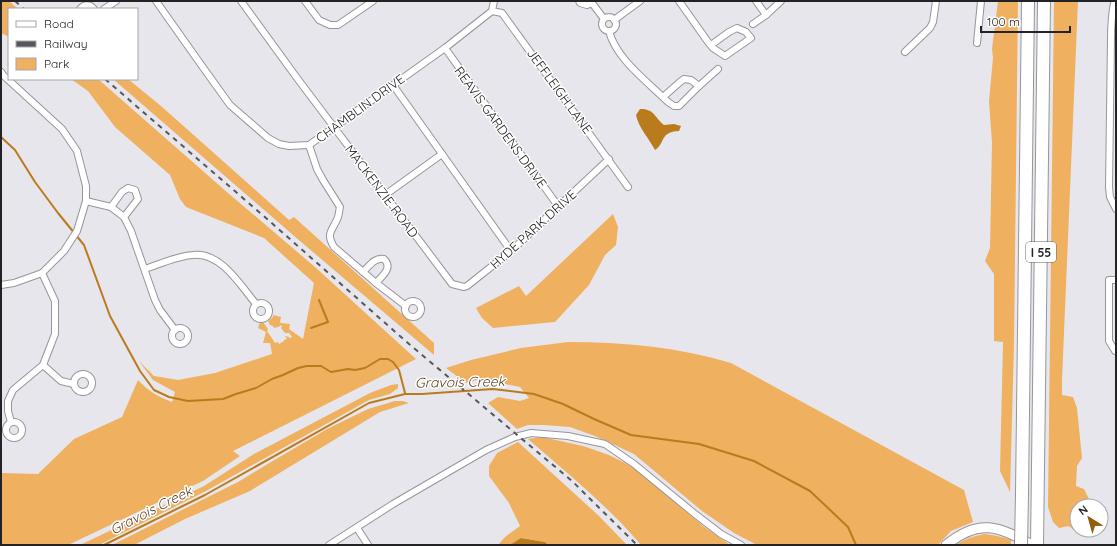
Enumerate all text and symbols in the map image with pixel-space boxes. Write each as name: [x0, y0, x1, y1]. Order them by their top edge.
legend: [8, 8, 138, 80]
scale bar: [981, 8, 1070, 34]
text: 100 m: [987, 14, 1020, 29]
text: Road: [44, 16, 74, 31]
text: Railway: [44, 36, 88, 51]
street label: JEFFLEIGH LANE: [524, 45, 596, 137]
text: Park: [44, 56, 69, 71]
street label: REAVIS GARDENS DRIVE: [451, 63, 551, 191]
street label: CHAMBLIN DRIVE: [312, 70, 408, 146]
street label: MACKENZIE ROAD: [342, 141, 422, 241]
street label: HYDE PARK DRIVE: [486, 186, 580, 272]
road number: I 55: [1026, 242, 1056, 262]
water label: Gravois Creek: [415, 372, 507, 392]
water label: Gravois Creek: [107, 481, 197, 538]
north arrow: [1069, 498, 1109, 538]
text: N: [1076, 502, 1090, 518]

